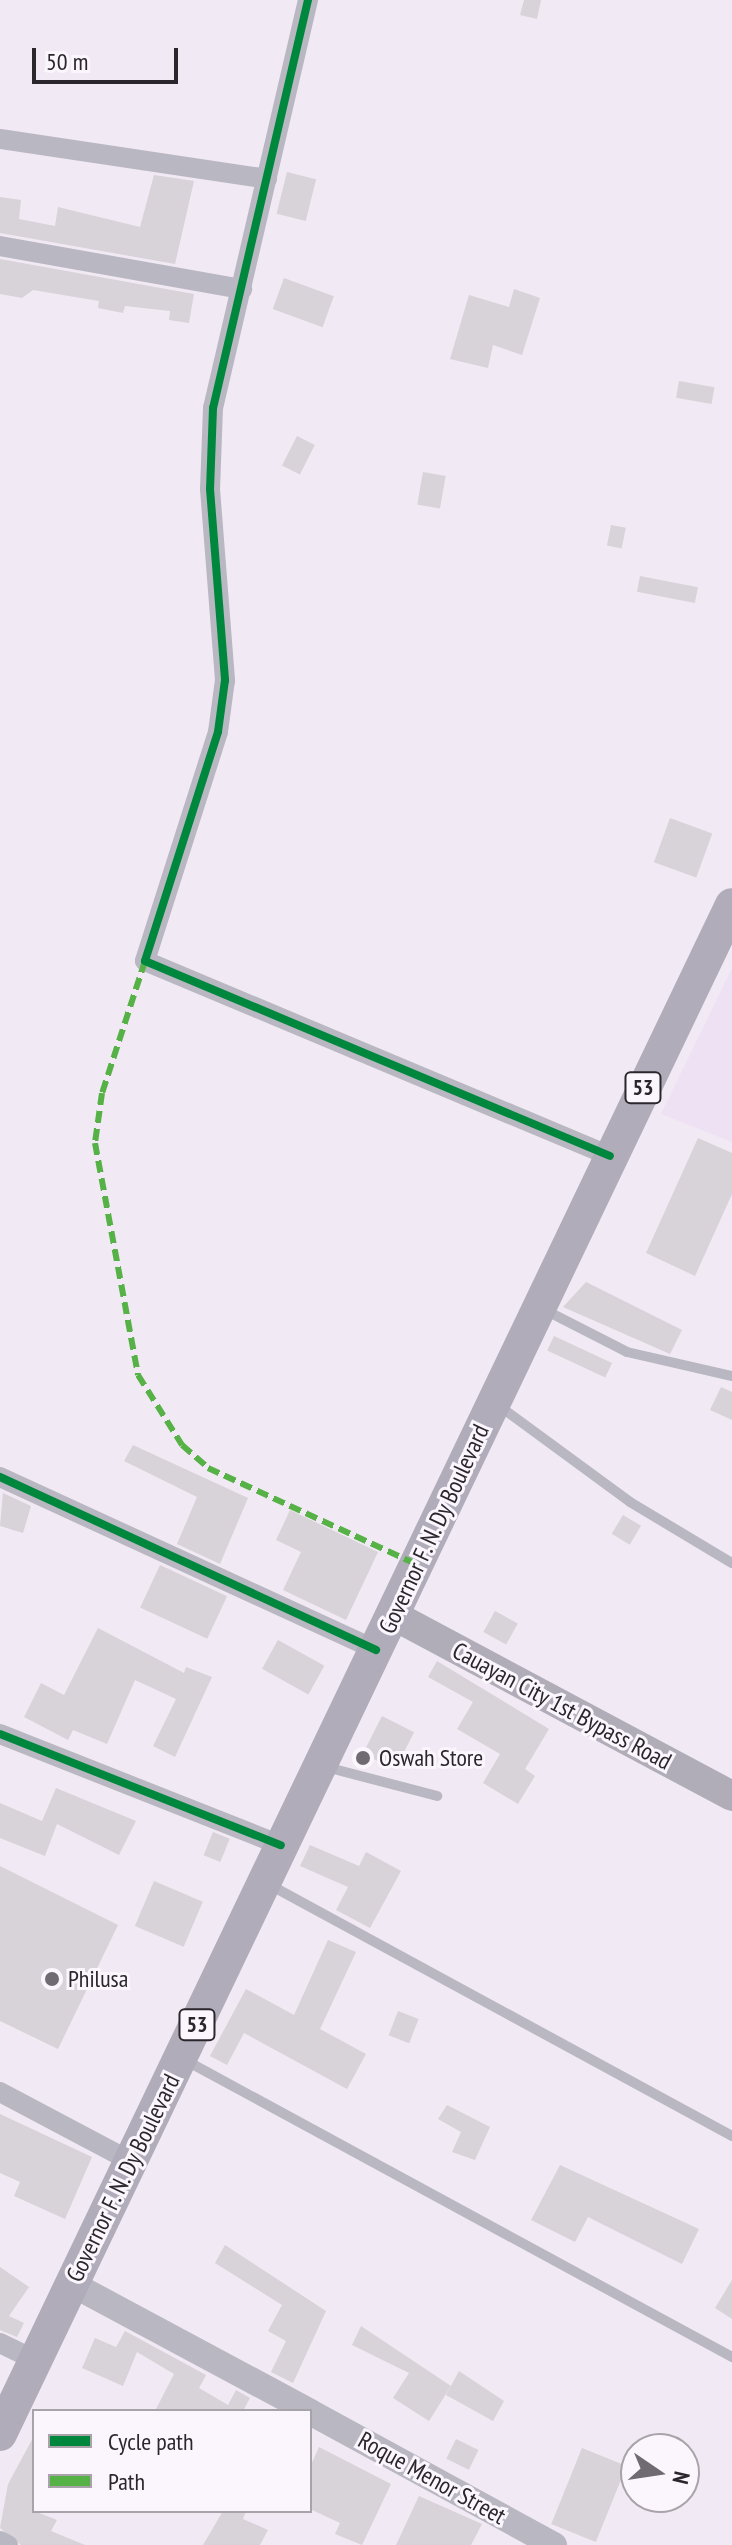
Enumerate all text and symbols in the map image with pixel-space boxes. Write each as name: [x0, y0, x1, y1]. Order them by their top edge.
scale bar: [36, 32, 182, 82]
text: 50 m: [46, 46, 88, 77]
road number: 53: [623, 1070, 663, 1106]
street label: Governor F. N. Dy Boulevard: [372, 1418, 496, 1640]
street label: Cauayan City 1st Bypass Road: [447, 1636, 677, 1776]
place label: Oswah Store: [379, 1744, 483, 1772]
marker: Oswah Store: [354, 1749, 372, 1767]
place label: Philusa: [68, 1965, 128, 1993]
marker: Philusa: [43, 1970, 61, 1988]
road number: 53: [177, 2007, 217, 2043]
street label: Governor F. N. Dy Boulevard: [59, 2068, 187, 2288]
legend: [32, 2409, 312, 2513]
text: Cycle path: [108, 2426, 194, 2457]
street label: Roque Menor Street: [353, 2426, 511, 2530]
north arrow: [620, 2433, 700, 2513]
text: Path: [108, 2466, 145, 2497]
text: N: [666, 2469, 696, 2487]

